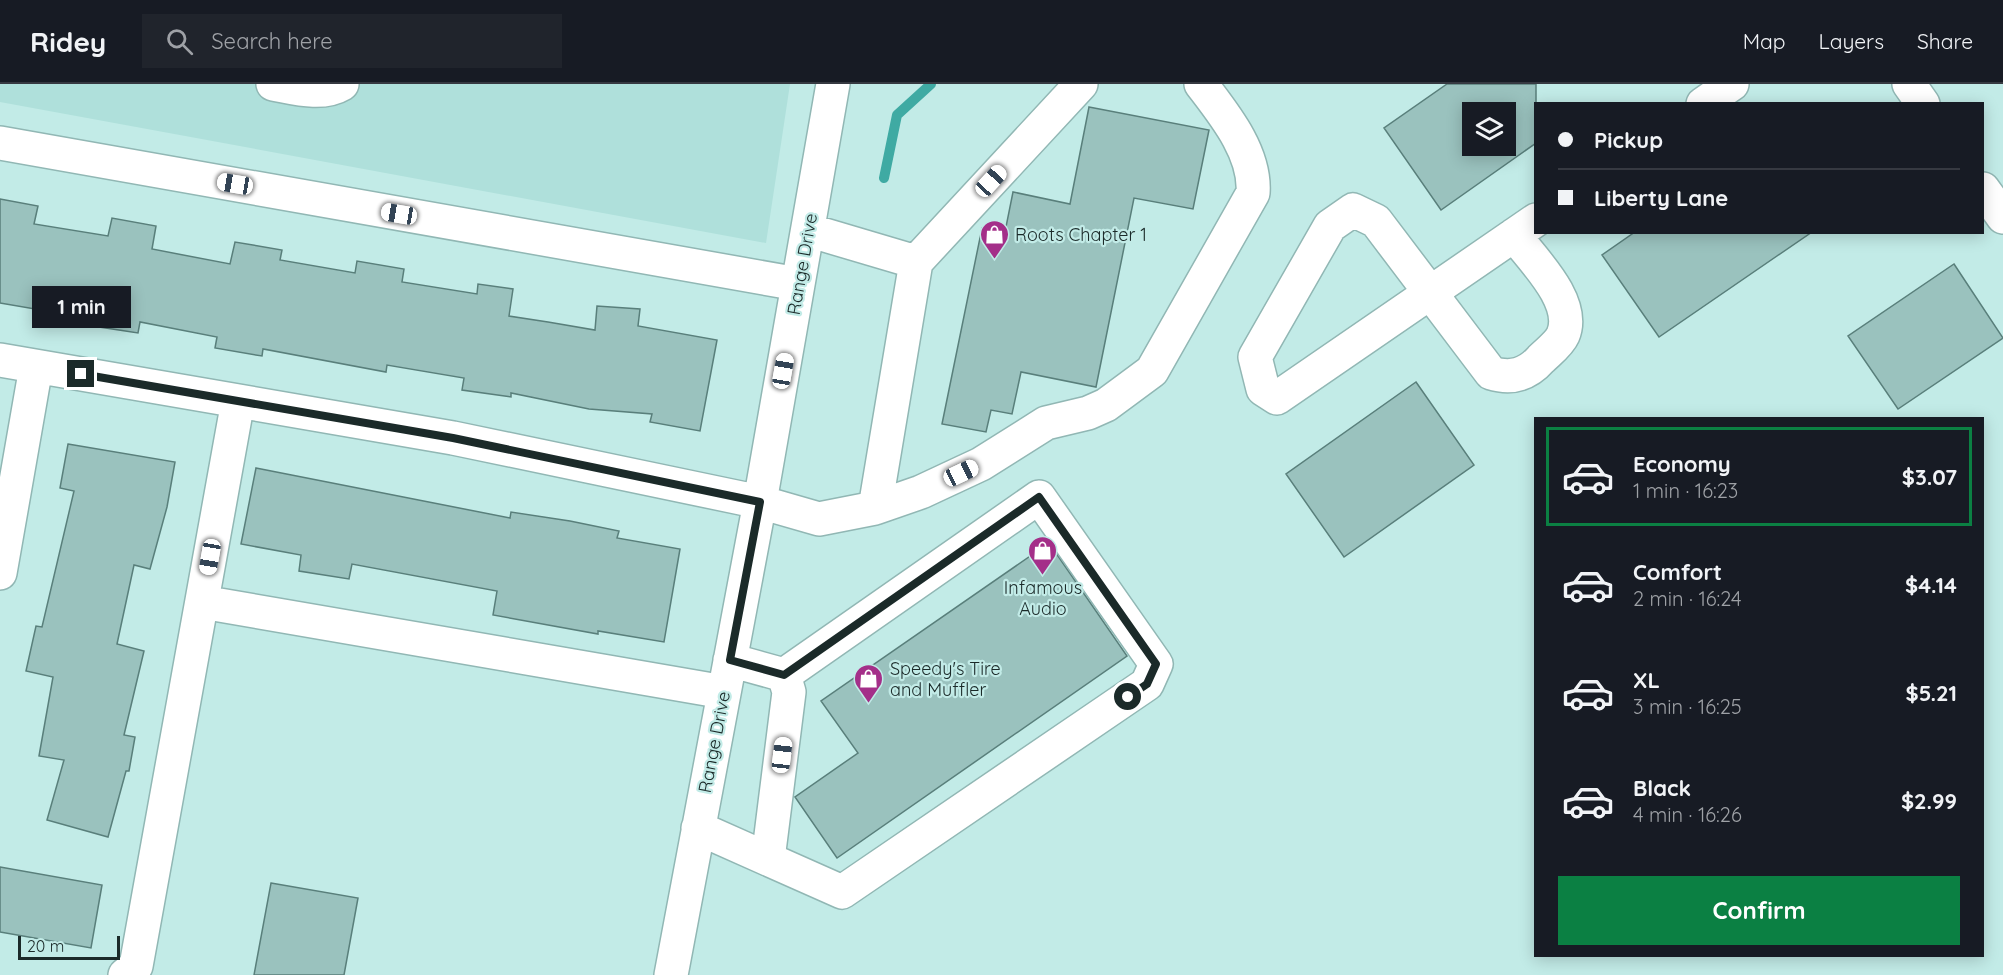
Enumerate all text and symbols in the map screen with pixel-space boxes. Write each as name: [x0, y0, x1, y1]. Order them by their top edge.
search box: [142, 14, 562, 68]
text: Ridey: [30, 24, 106, 59]
icon: search: [163, 25, 196, 58]
text: Search here: [211, 27, 333, 55]
text: Map: [1743, 28, 1786, 54]
text: Layers: [1819, 28, 1884, 54]
text: Share: [1917, 28, 1973, 54]
map controls: [1462, 102, 1516, 156]
button: layers: [1462, 102, 1516, 156]
text: Pickup: [1594, 126, 1663, 154]
car: [972, 162, 1010, 200]
car: [216, 172, 254, 196]
text: Liberty Lane: [1594, 184, 1728, 212]
car: [380, 202, 418, 226]
street label: Range Drive: [782, 211, 822, 317]
shop icon: Roots Chapter 1: [978, 218, 1010, 260]
place label: Roots Chapter 1: [1015, 223, 1147, 246]
callout: 1 min: [32, 287, 130, 329]
text: 1 min: [57, 294, 106, 319]
car: [771, 352, 795, 390]
route end: [67, 360, 94, 387]
icon: car: [1561, 450, 1615, 504]
text: Economy: [1633, 450, 1731, 478]
car: [941, 457, 981, 489]
text: $3.07: [1902, 463, 1957, 491]
text: 1 min · 16:23: [1633, 478, 1738, 503]
shop icon: Infamous Audio: [1027, 534, 1059, 576]
car: [198, 538, 222, 576]
icon: car: [1561, 558, 1615, 612]
text: Comfort: [1633, 558, 1722, 586]
text: $4.14: [1905, 571, 1957, 599]
place label: Infamous Audio: [1004, 576, 1082, 620]
text: 2 min · 16:24: [1633, 586, 1742, 611]
place label: Speedy's Tire and Muffler: [890, 657, 1001, 701]
shop icon: Speedy's Tire and Muffler: [853, 662, 885, 704]
icon: car: [1561, 666, 1615, 720]
text: XL: [1633, 666, 1660, 694]
text: $5.21: [1906, 679, 1957, 707]
route start: [1114, 683, 1141, 710]
street label: Range Drive: [693, 689, 735, 795]
text: 3 min · 16:25: [1633, 694, 1742, 719]
car: [771, 736, 793, 774]
icon: car: [1561, 774, 1615, 828]
text: Black: [1633, 774, 1691, 802]
text: $2.99: [1901, 787, 1957, 815]
text: 4 min · 16:26: [1633, 802, 1742, 827]
button: Confirm: [1558, 876, 1960, 945]
scale bar: [18, 933, 120, 960]
text: 20 m: [27, 936, 64, 956]

